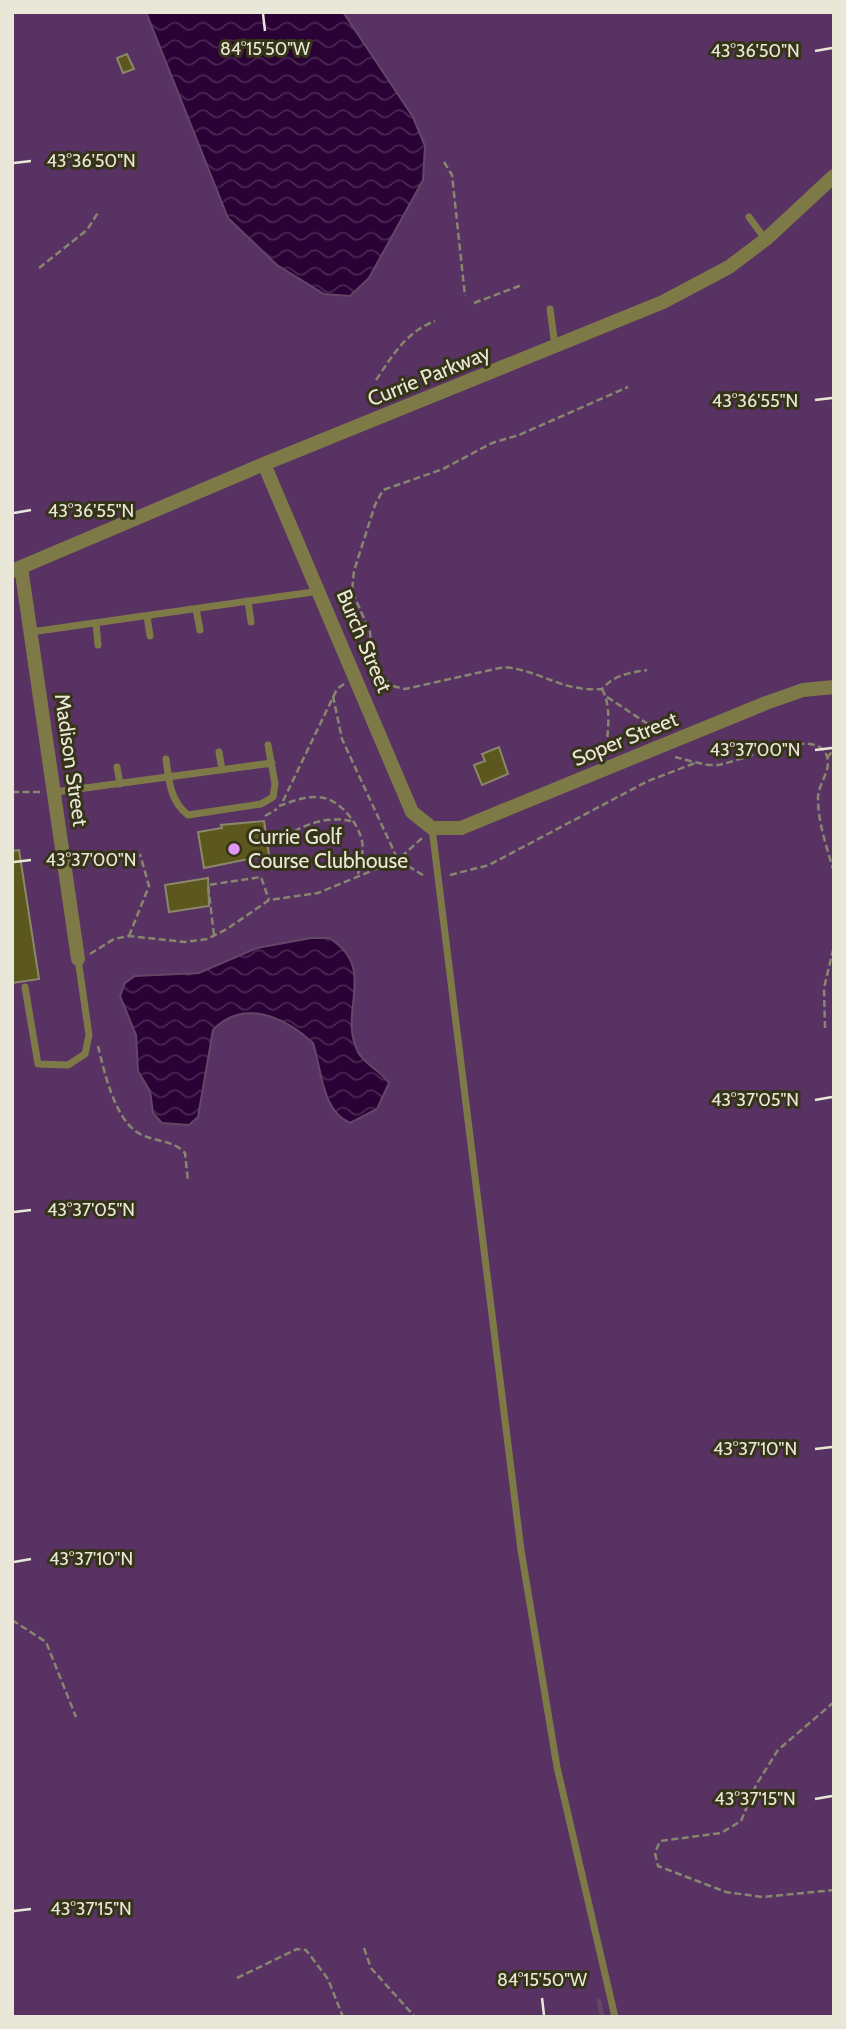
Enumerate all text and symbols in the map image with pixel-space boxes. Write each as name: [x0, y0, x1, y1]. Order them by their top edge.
text: 84°15'50"W: [220, 38, 310, 60]
text: 43°36'50"N: [710, 40, 800, 62]
text: 43°36'50"N: [46, 150, 136, 172]
street label: Currie Parkway: [364, 339, 494, 411]
text: 43°36'55"N: [712, 390, 798, 412]
text: 43°36'55"N: [48, 500, 134, 522]
street label: Burch Street: [332, 586, 397, 696]
street label: Madison Street: [50, 692, 93, 828]
street label: Soper Street: [568, 706, 681, 771]
text: 43°37'00"N: [710, 739, 800, 761]
place label: Currie Golf Course Clubhouse: [248, 824, 408, 873]
marker: Currie Golf Course Clubhouse: [226, 841, 242, 857]
text: 43°37'00"N: [46, 849, 136, 871]
text: 43°37'05"N: [711, 1089, 799, 1111]
text: 43°37'05"N: [47, 1199, 135, 1221]
text: 43°37'10"N: [713, 1438, 797, 1460]
text: 43°37'10"N: [49, 1548, 133, 1570]
text: 43°37'15"N: [714, 1788, 796, 1810]
text: 43°37'15"N: [50, 1898, 132, 1920]
text: 84°15'50"W: [497, 1969, 587, 1991]

